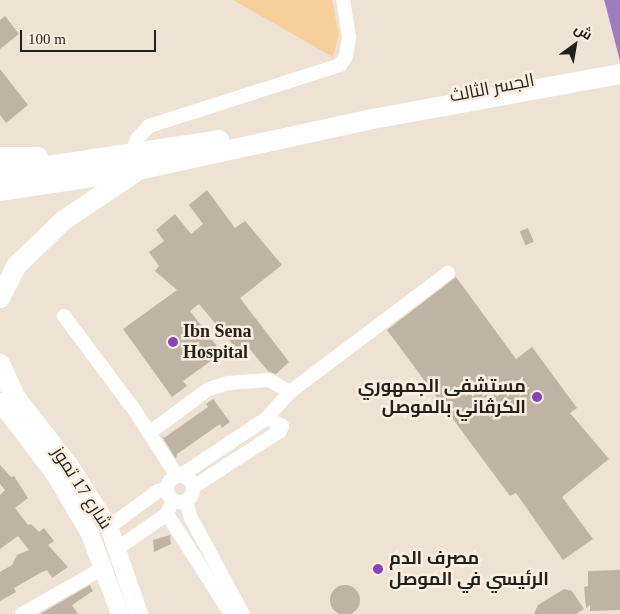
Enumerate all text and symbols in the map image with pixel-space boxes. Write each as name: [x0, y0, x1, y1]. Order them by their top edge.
scale bar: [22, 20, 159, 52]
north arrow: [550, 20, 600, 70]
text: ش: [572, 21, 595, 43]
text: 100 m: [28, 31, 66, 47]
street label: الجسر الثالث: [448, 69, 536, 107]
place label: Ibn Sena Hospital: [183, 321, 252, 364]
marker: Ibn Sena Hospital: [167, 336, 179, 348]
place label: مستشفى الجمهوري الكرڤاني بالموصل: [358, 376, 526, 418]
marker: مستشفى الجمهوري الكرڤاني بالموصل: [530, 390, 544, 404]
street label: شارع 17 تموز: [47, 443, 117, 533]
place label: مصرف الدم الرئيسي في الموصل: [389, 548, 549, 590]
marker: مصرف الدم الرئيسي في الموصل: [371, 562, 385, 576]

